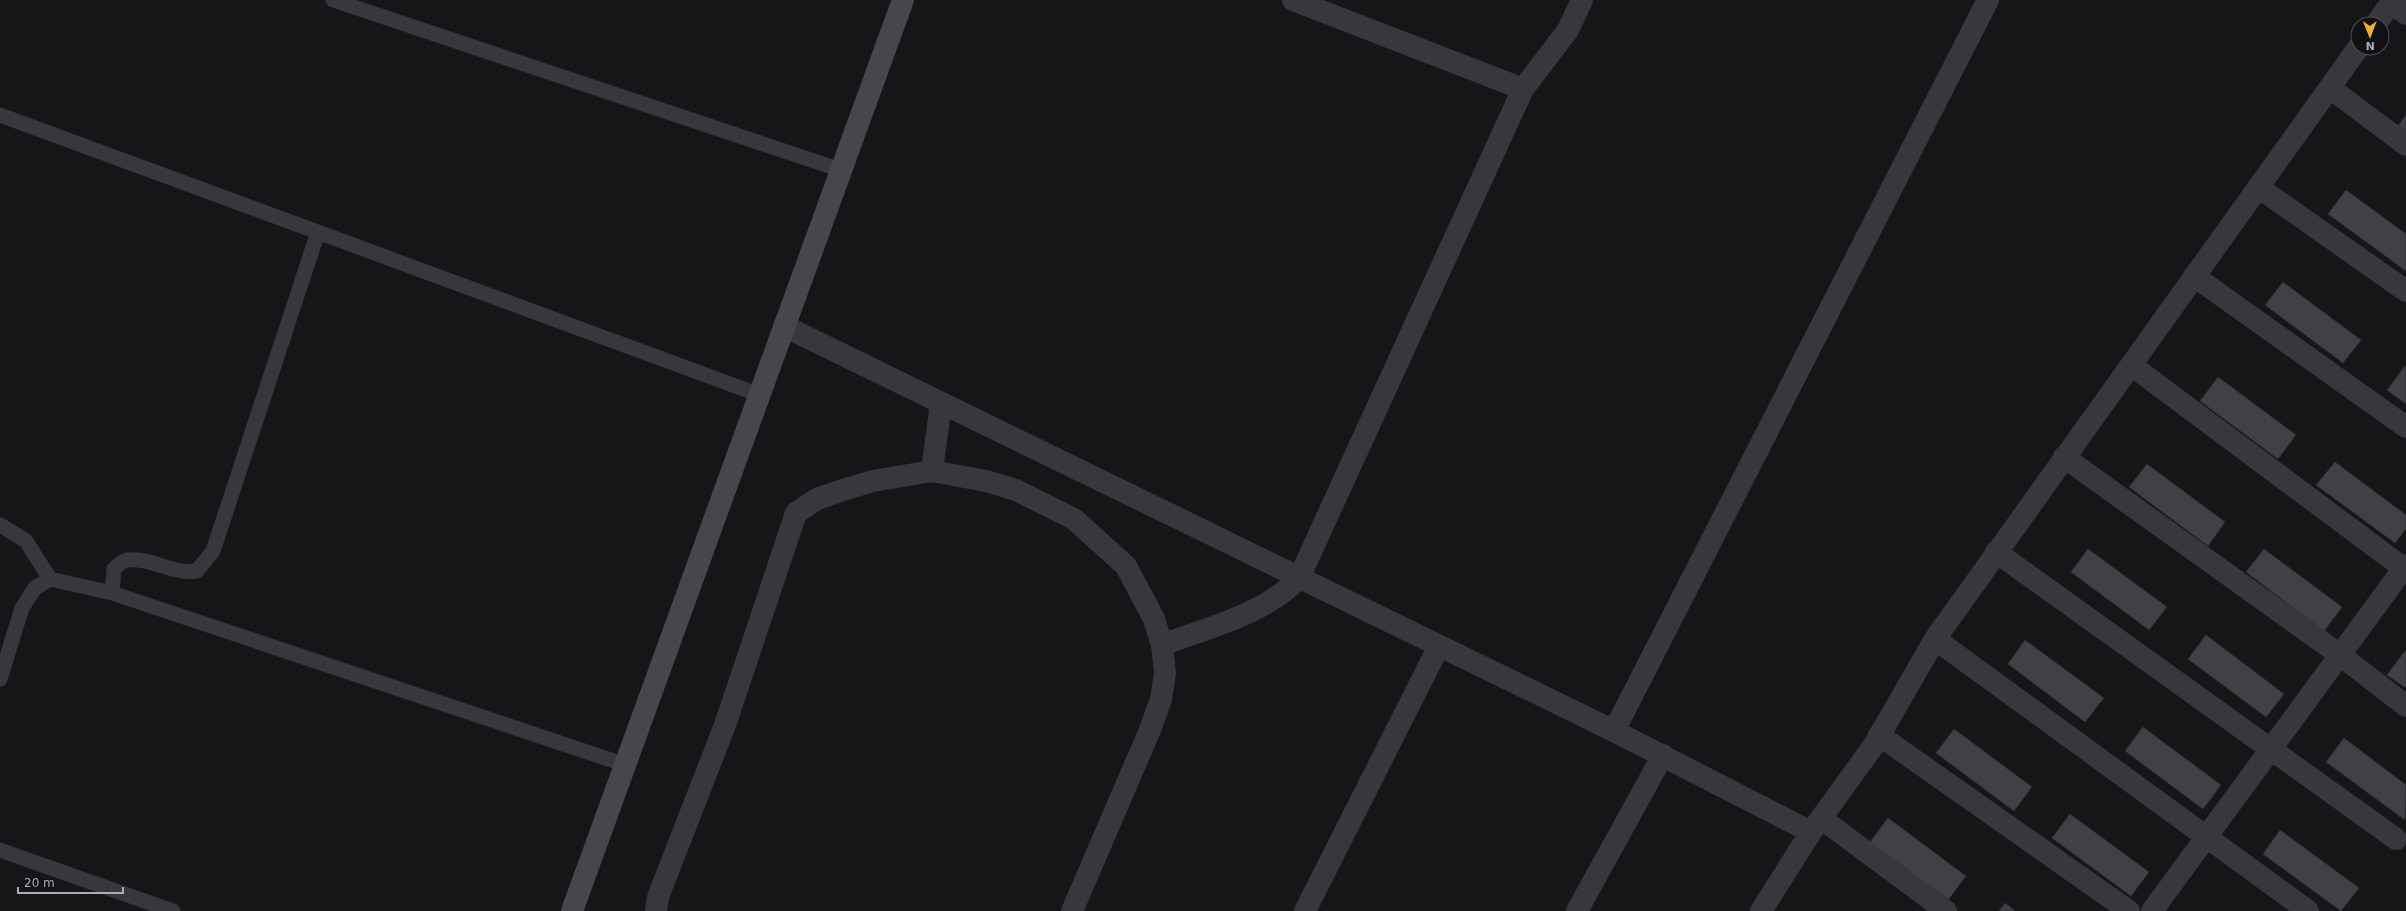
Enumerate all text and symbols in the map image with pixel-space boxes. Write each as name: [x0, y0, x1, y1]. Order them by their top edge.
north arrow: [2350, 16, 2390, 56]
text: N: [2365, 39, 2375, 52]
scale bar: [18, 869, 123, 895]
text: 20 m: [24, 876, 55, 890]

